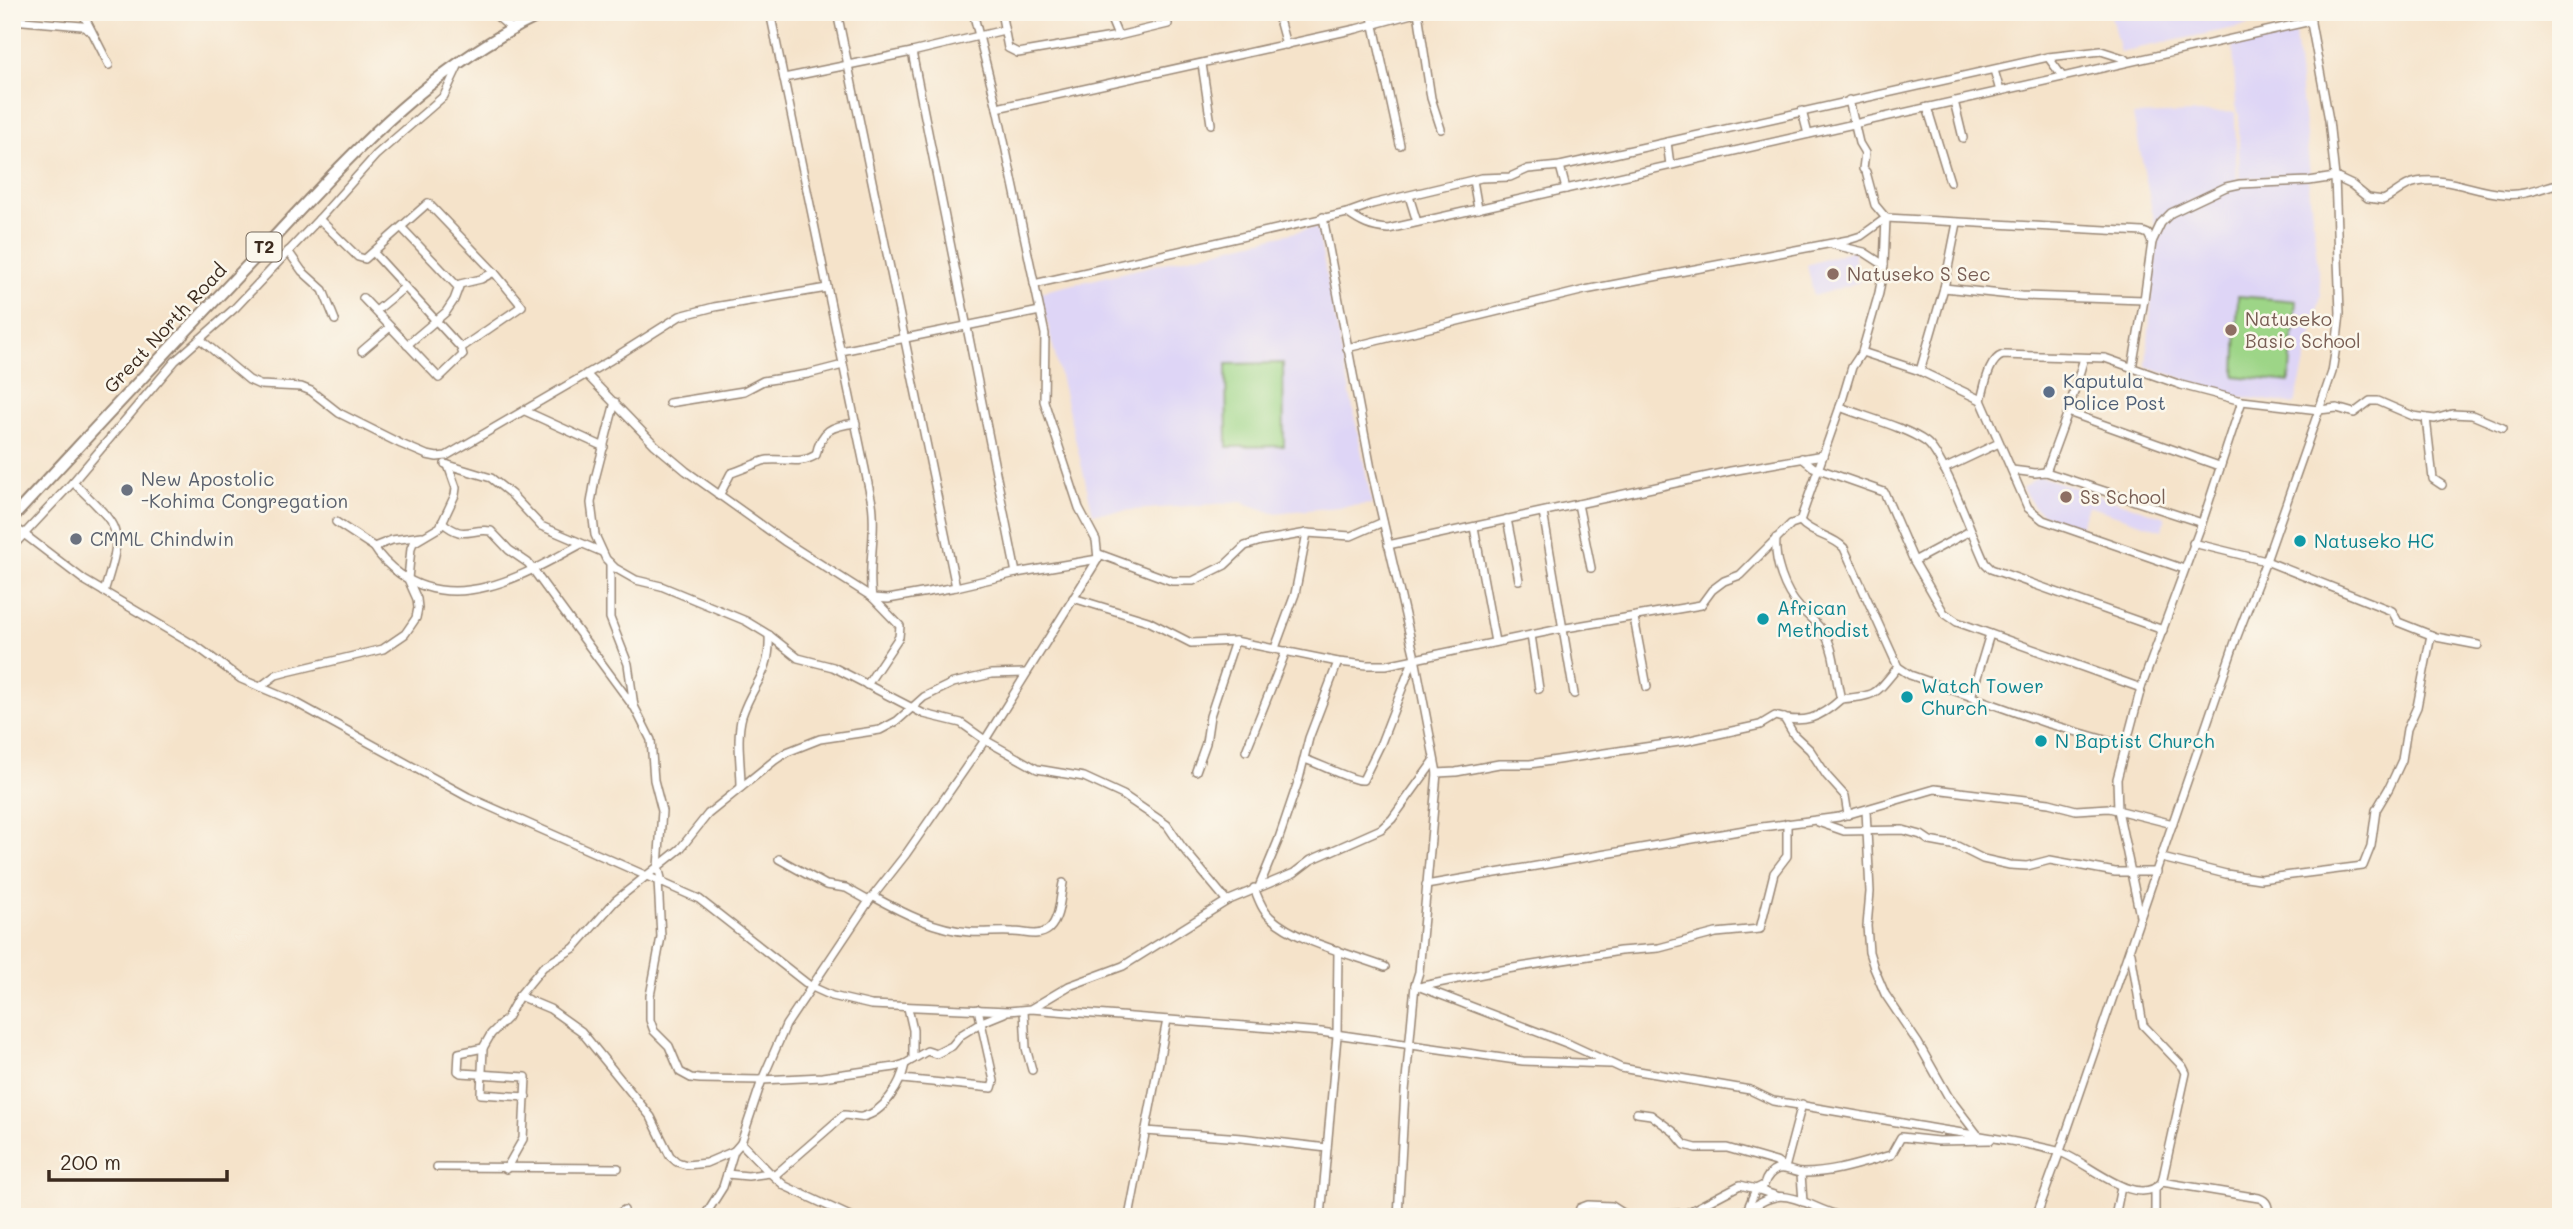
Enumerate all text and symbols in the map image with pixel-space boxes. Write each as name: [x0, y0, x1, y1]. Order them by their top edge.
road number: T2: [246, 232, 282, 262]
street label: Great North Road: [98, 257, 231, 398]
place label: Natuseko S Sec: [1847, 261, 1990, 286]
marker: Natuseko S Sec: [1825, 266, 1841, 282]
place label: Natuseko Basic School: [2245, 306, 2361, 353]
marker: Natuseko Basic School: [2223, 322, 2239, 338]
place label: Kaputula Police Post: [2063, 368, 2166, 415]
marker: Kaputula Police Post: [2041, 384, 2057, 400]
place label: New Apostolic -Kohima Congregation: [141, 466, 348, 513]
marker: New Apostolic -Kohima Congregation: [119, 482, 135, 498]
place label: Ss School: [2080, 484, 2166, 509]
marker: Ss School: [2058, 489, 2074, 505]
place label: CMML Chindwin: [90, 526, 234, 551]
place label: Natuseko HC: [2314, 528, 2434, 553]
marker: CMML Chindwin: [68, 531, 84, 547]
marker: Natuseko HC: [2292, 533, 2308, 549]
place label: African Methodist: [1777, 595, 1870, 642]
marker: African Methodist: [1755, 611, 1771, 627]
place label: Watch Tower Church: [1921, 673, 2044, 720]
marker: Watch Tower Church: [1899, 689, 1915, 705]
place label: N Baptist Church: [2055, 728, 2214, 753]
marker: N Baptist Church: [2033, 733, 2049, 749]
scale bar: [49, 1138, 228, 1182]
text: 200 m: [60, 1148, 121, 1175]

